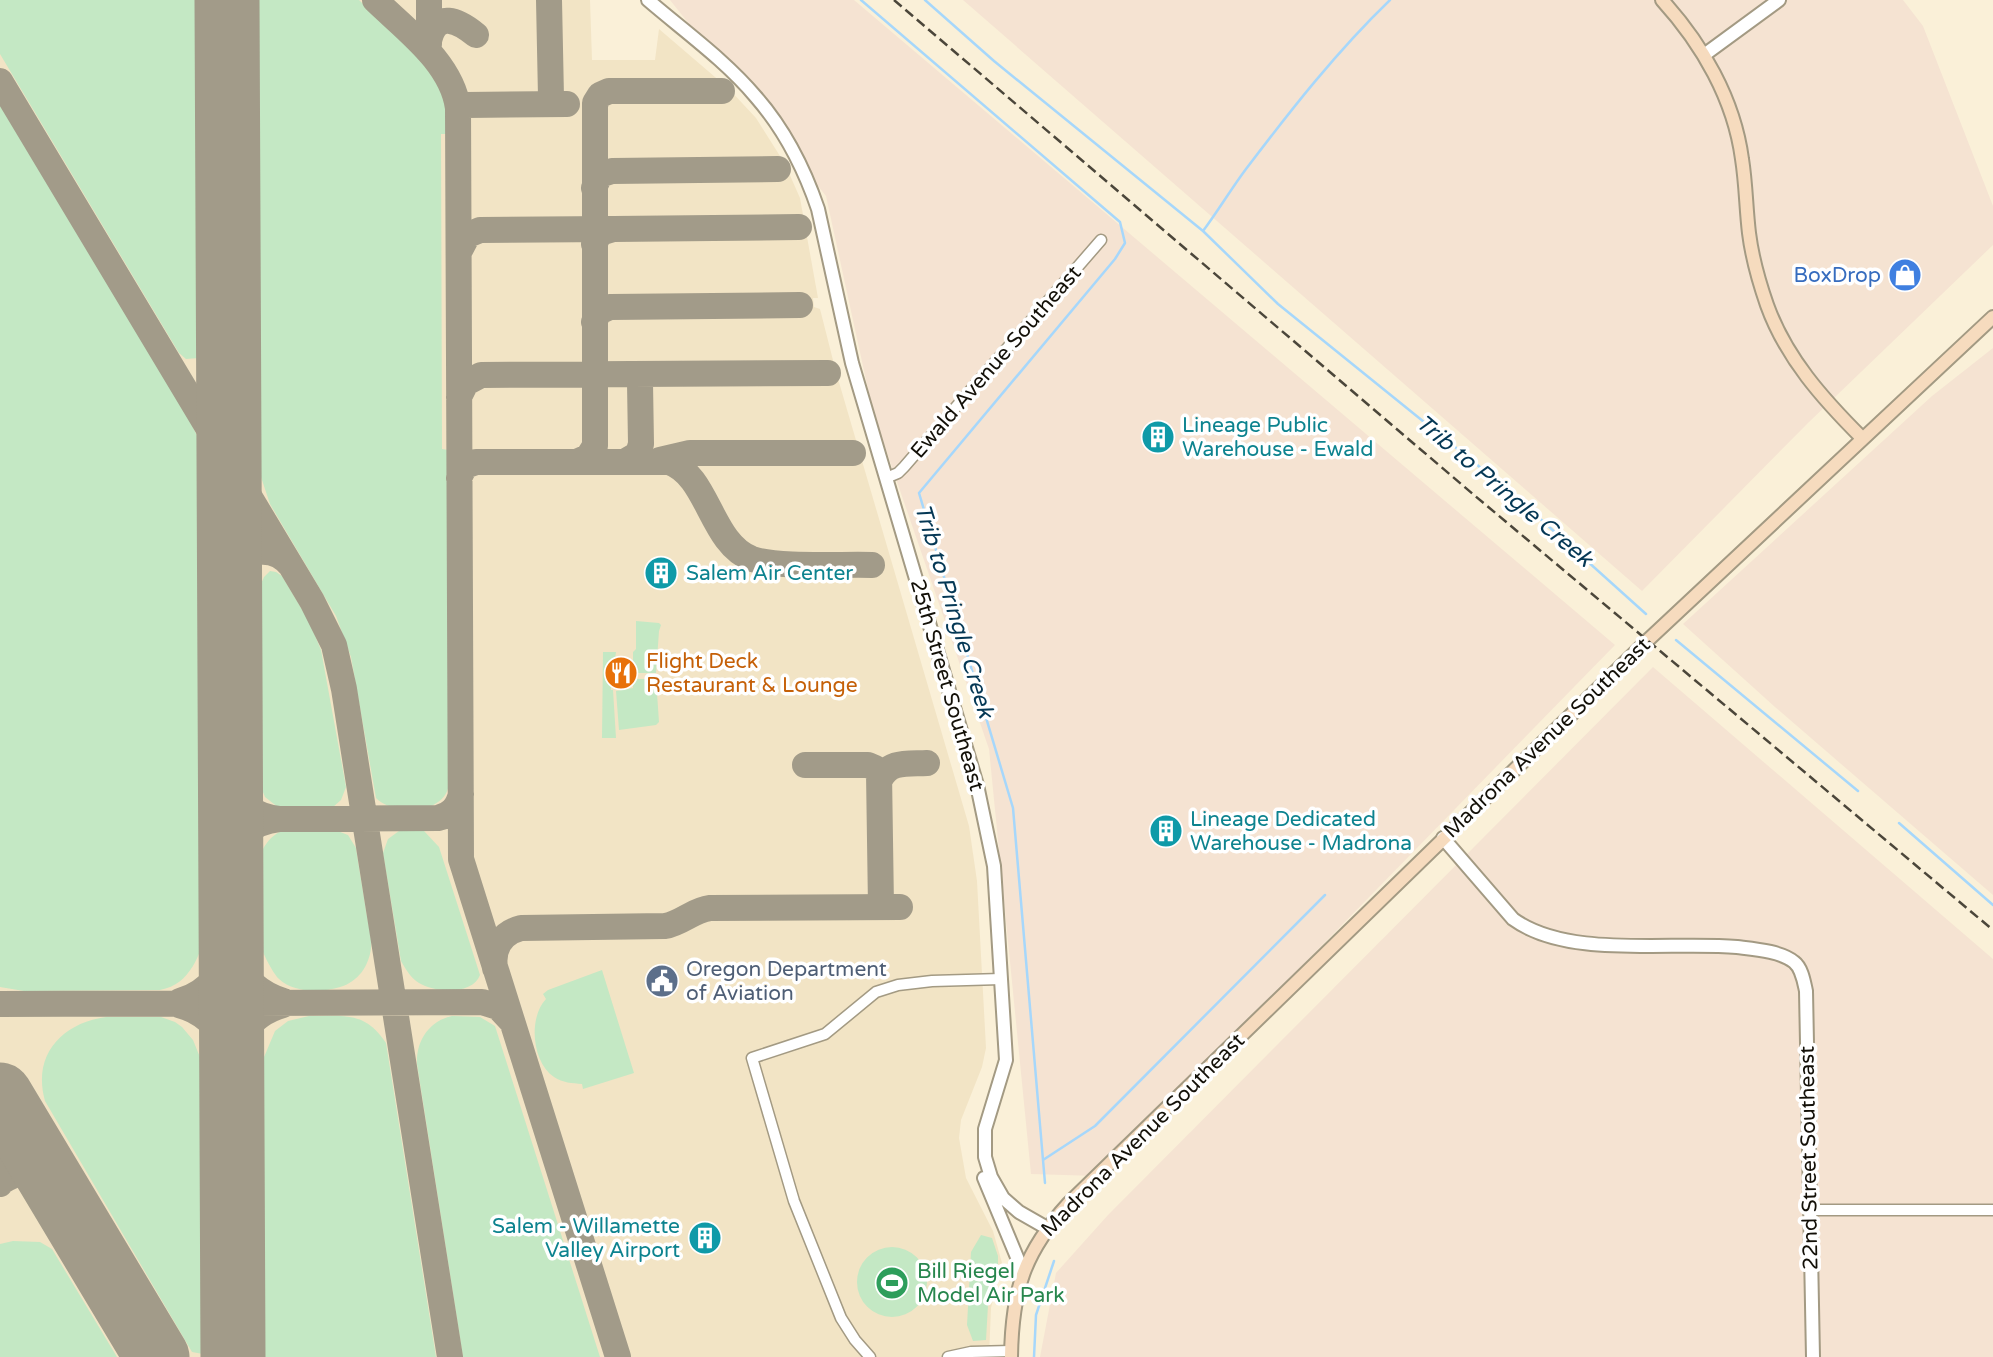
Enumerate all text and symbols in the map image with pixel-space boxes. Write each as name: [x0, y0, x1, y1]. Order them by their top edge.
shop icon: BoxDrop: [1886, 256, 1924, 294]
street label: Ewald Avenue Southeast: [906, 261, 1086, 463]
place label: BoxDrop: [1793, 263, 1881, 288]
water label: Trib to Pringle Creek: [1410, 409, 1599, 574]
place label: Lineage Public Warehouse - Ewald: [1182, 413, 1373, 462]
building icon: Lineage Public Warehouse - Ewald: [1139, 418, 1177, 456]
water label: Trib to Pringle Creek: [908, 501, 1000, 723]
building icon: Salem Air Center: [642, 554, 680, 592]
place label: Salem Air Center: [686, 561, 853, 586]
street label: 25th Street Southeast: [905, 576, 989, 794]
street label: Madrona Avenue Southeast: [1439, 633, 1655, 843]
place label: Flight Deck Restaurant & Lounge: [646, 649, 858, 698]
restaurant icon: Flight Deck Restaurant & Lounge: [602, 654, 640, 692]
place label: Lineage Dedicated Warehouse - Madrona: [1190, 807, 1412, 856]
building icon: Lineage Dedicated Warehouse - Madrona: [1147, 812, 1185, 850]
place label: Oregon Department of Aviation: [686, 957, 887, 1006]
public building icon: Oregon Department of Aviation: [643, 962, 681, 1000]
street label: Madrona Avenue Southeast: [1036, 1028, 1250, 1242]
street label: 22nd Street Southeast: [1795, 1046, 1823, 1270]
place label: Salem - Willamette Valley Airport: [492, 1214, 680, 1263]
building icon: Salem - Willamette Valley Airport: [686, 1219, 724, 1257]
place label: Bill Riegel Model Air Park: [917, 1259, 1065, 1308]
sports icon: Bill Riegel Model Air Park: [873, 1264, 911, 1302]

